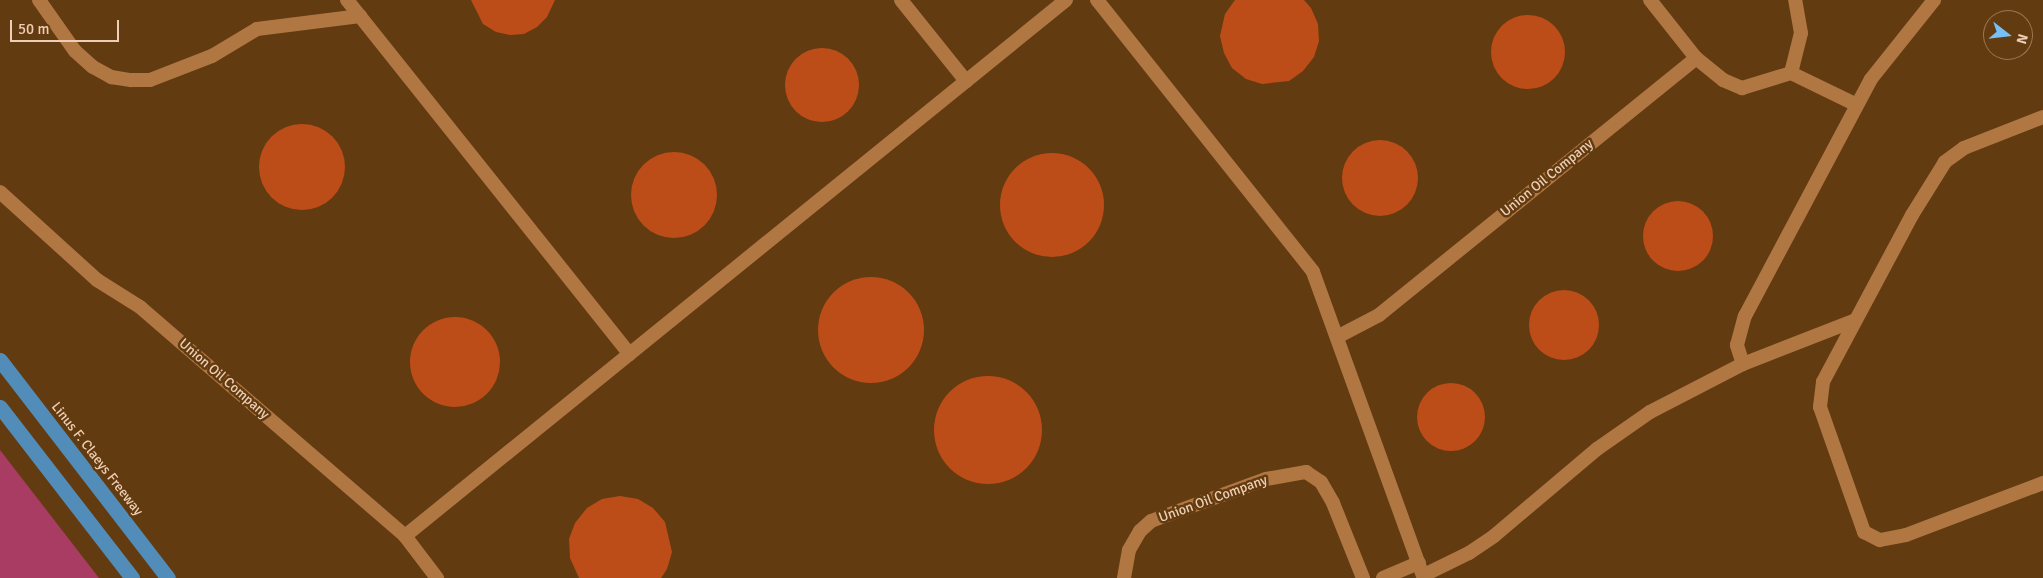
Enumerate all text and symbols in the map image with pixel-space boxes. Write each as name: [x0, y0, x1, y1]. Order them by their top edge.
scale bar: [12, 10, 121, 42]
north arrow: [1983, 10, 2033, 60]
text: 50 m: [18, 20, 49, 38]
text: N: [2012, 32, 2031, 46]
street label: Union Oil Company: [1497, 136, 1597, 220]
street label: Union Oil Company: [175, 335, 273, 423]
street label: Linus F. Claeys Freeway: [47, 399, 147, 519]
street label: Union Oil Company: [1156, 472, 1270, 526]

